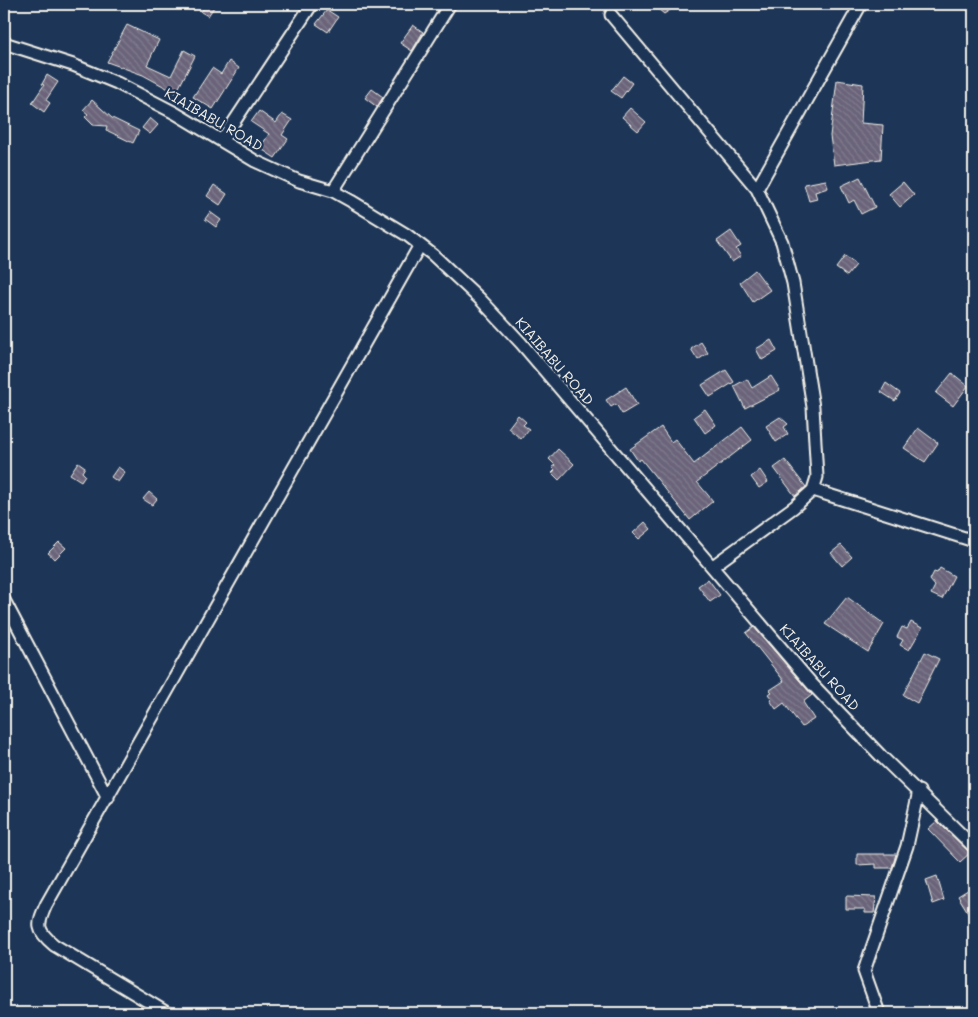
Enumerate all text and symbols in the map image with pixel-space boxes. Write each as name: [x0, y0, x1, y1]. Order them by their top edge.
street label: KIAIBABU ROAD: [161, 83, 267, 155]
street label: KIAIBABU ROAD: [512, 313, 598, 409]
street label: KIAIBABU ROAD: [776, 620, 864, 714]

